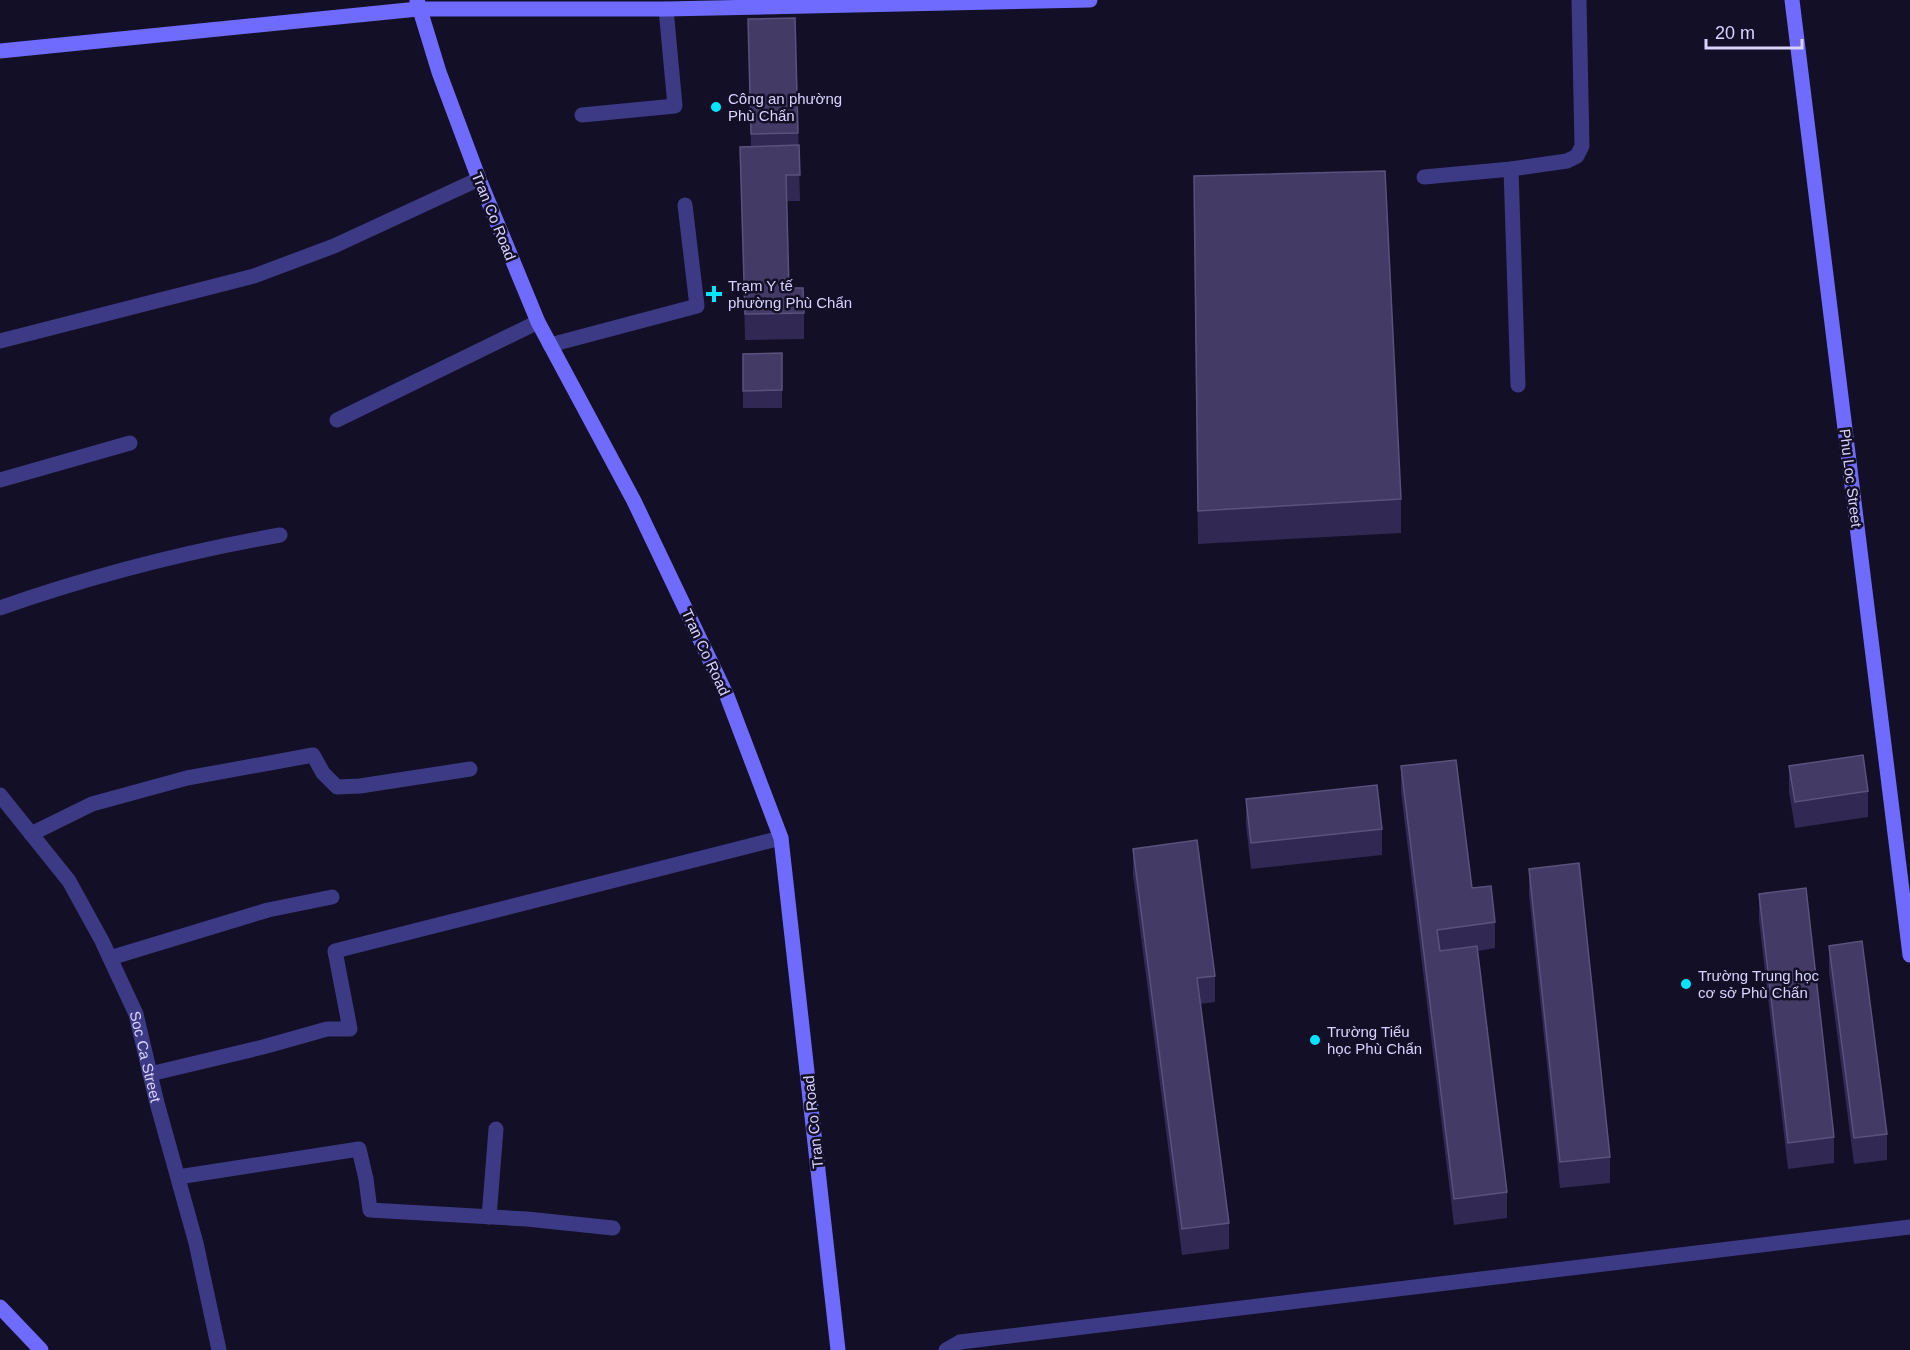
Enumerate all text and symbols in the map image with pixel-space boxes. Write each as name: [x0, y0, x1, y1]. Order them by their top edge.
scale bar: [1706, 12, 1802, 50]
text: 20 m: [1715, 23, 1755, 43]
place label: Công an phường Phù Chẩn: [728, 90, 842, 124]
marker: Công an phường Phù Chẩn: [709, 100, 723, 114]
street label: Tran Co Road: [469, 169, 519, 263]
place label: Trạm Y tế phường Phù Chẩn: [728, 277, 852, 311]
marker: Trạm Y tế phường Phù Chẩn: [705, 285, 723, 303]
street label: Phu Loc Street: [1837, 428, 1866, 529]
street label: Tran Co Road: [679, 606, 733, 698]
place label: Trường Trung học cơ sở Phù Chẩn: [1698, 967, 1820, 1001]
marker: Trường Trung học cơ sở Phù Chẩn: [1679, 977, 1693, 991]
street label: Soc Ca Street: [127, 1009, 165, 1105]
place label: Trường Tiểu học Phù Chẩn: [1327, 1023, 1422, 1057]
marker: Trường Tiểu học Phù Chẩn: [1308, 1033, 1322, 1047]
street label: Tran Co Road: [800, 1075, 826, 1169]

